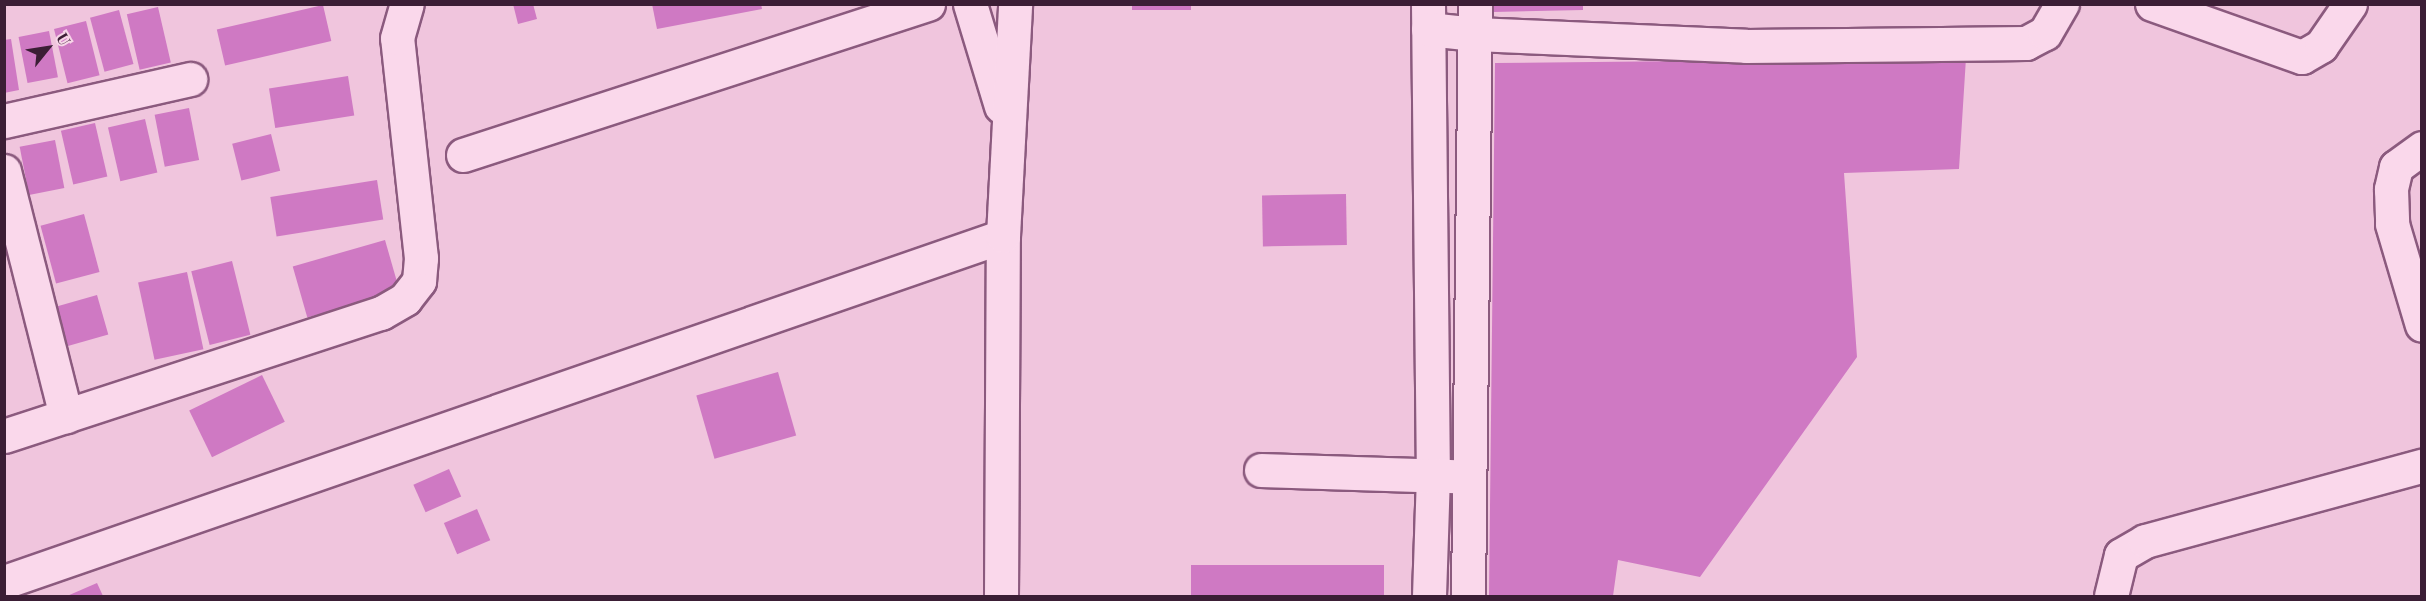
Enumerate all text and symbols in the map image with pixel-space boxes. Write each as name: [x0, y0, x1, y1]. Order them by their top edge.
north arrow: [18, 18, 78, 78]
text: U: [52, 29, 76, 49]

